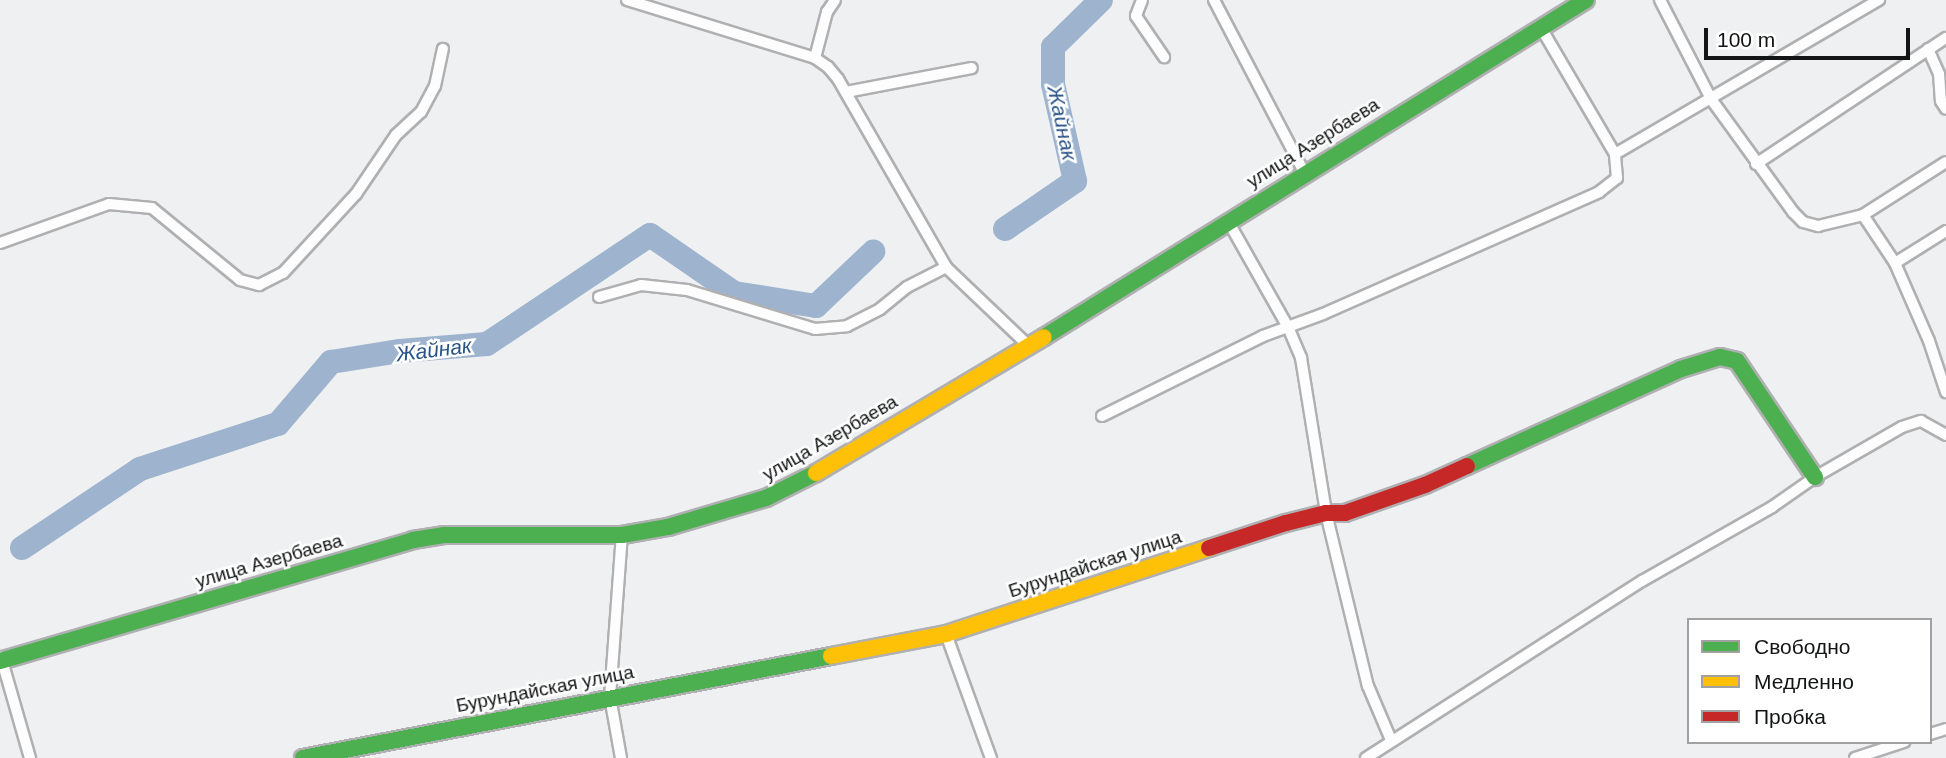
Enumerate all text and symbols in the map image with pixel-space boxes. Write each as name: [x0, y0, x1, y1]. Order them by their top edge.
scale bar: [1708, 14, 1914, 58]
text: 100 m: [1717, 28, 1775, 51]
water label: Жайнак: [1042, 83, 1082, 163]
street label: улица Азербаева: [1243, 93, 1383, 193]
water label: Жайнак: [395, 333, 473, 367]
street label: улица Азербаева: [759, 390, 901, 486]
street label: Бурундайская улица: [1006, 525, 1184, 603]
street label: улица Азербаева: [193, 529, 345, 593]
legend: [1687, 618, 1932, 744]
text: Свободно: [1754, 635, 1851, 658]
street label: Бурундайская улица: [454, 661, 636, 717]
text: Медленно: [1754, 670, 1854, 693]
text: Пробка: [1754, 705, 1826, 728]

